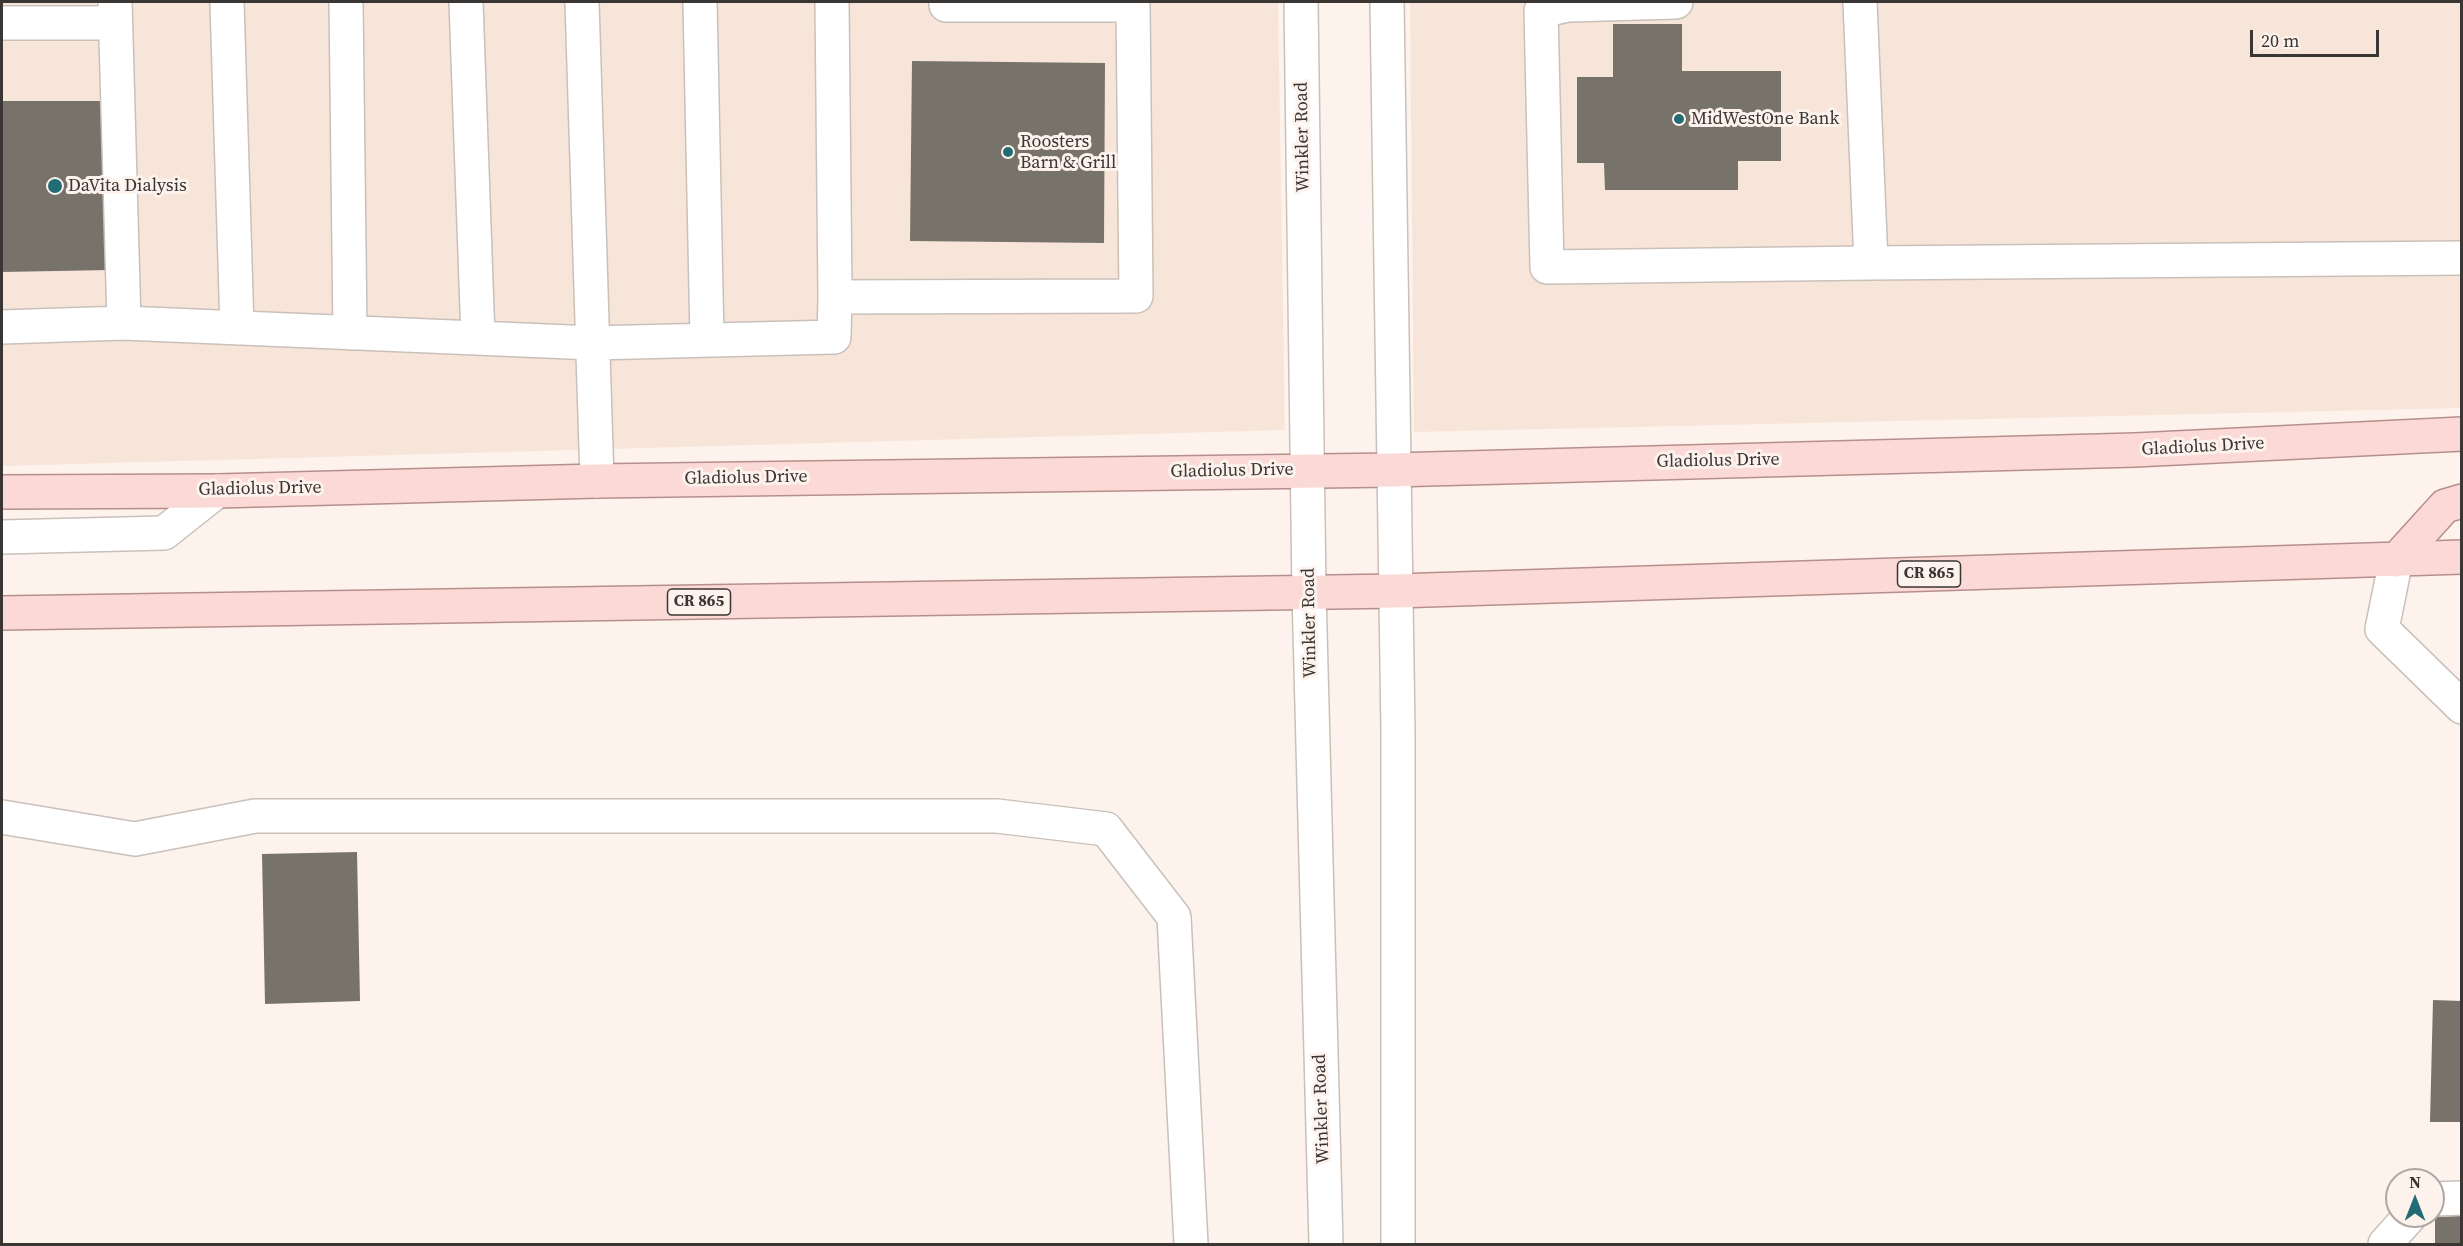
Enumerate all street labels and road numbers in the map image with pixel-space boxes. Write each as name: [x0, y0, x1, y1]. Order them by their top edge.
street label: Winkler Road: [1291, 82, 1315, 192]
street label: Gladiolus Drive: [2141, 433, 2265, 461]
street label: Gladiolus Drive: [1656, 449, 1780, 473]
street label: Gladiolus Drive: [1170, 459, 1294, 483]
street label: Gladiolus Drive: [684, 466, 808, 490]
street label: Gladiolus Drive: [198, 477, 322, 501]
road number: CR 865: [1898, 561, 1960, 587]
street label: Winkler Road: [1298, 568, 1322, 678]
road number: CR 865: [668, 589, 730, 615]
street label: Winkler Road: [1309, 1054, 1335, 1164]

